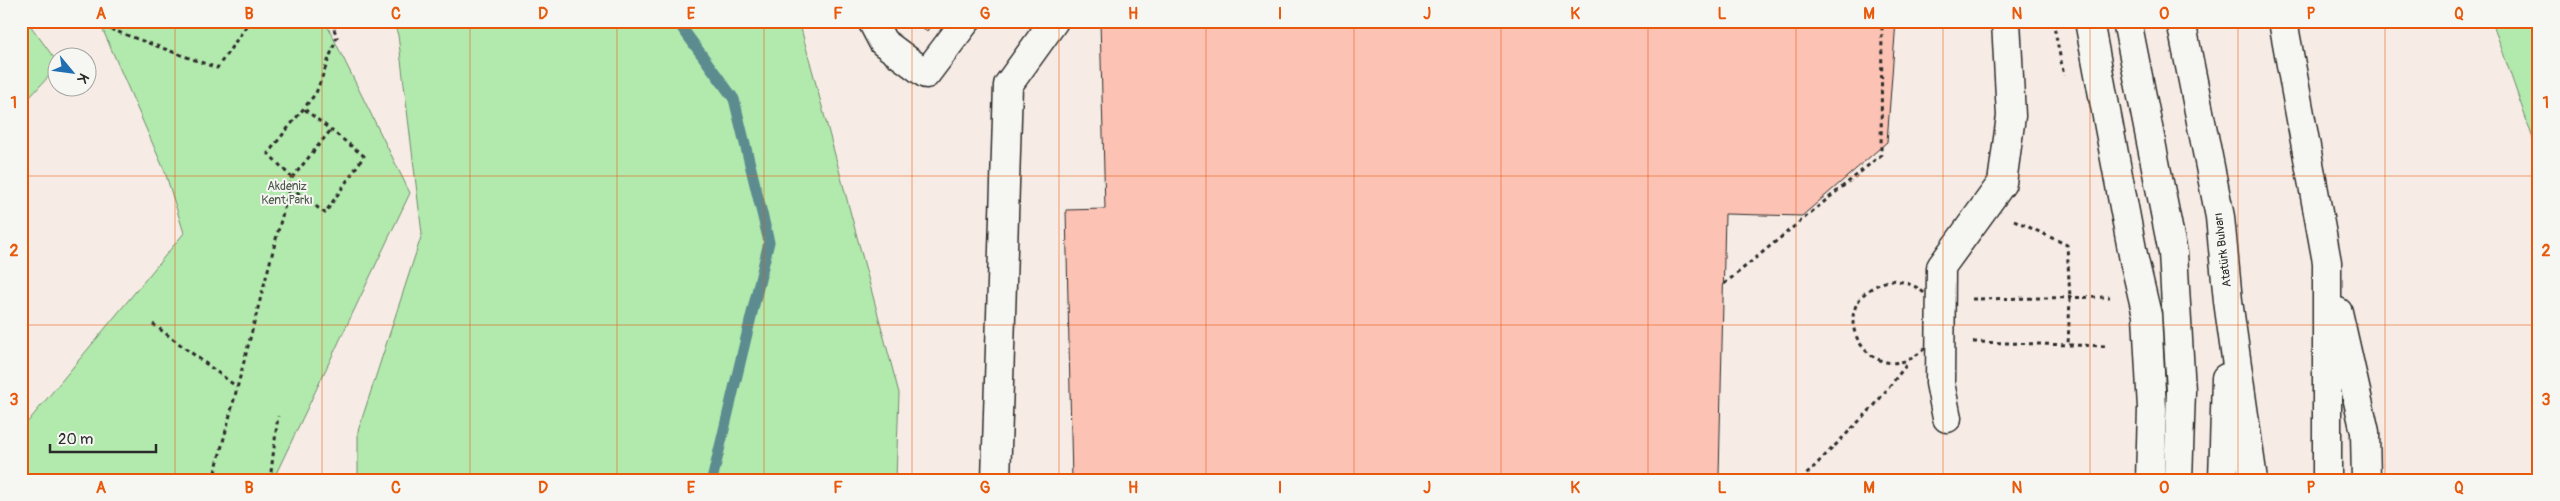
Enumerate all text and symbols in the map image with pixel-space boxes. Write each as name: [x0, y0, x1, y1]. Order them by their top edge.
text: A: [96, 4, 107, 24]
text: B: [244, 4, 254, 24]
text: C: [391, 4, 401, 24]
text: D: [538, 4, 548, 24]
text: E: [687, 4, 696, 24]
text: F: [833, 4, 843, 24]
text: G: [980, 4, 991, 24]
text: H: [1128, 4, 1138, 24]
text: I: [1278, 4, 1282, 24]
text: J: [1423, 4, 1431, 24]
text: K: [1570, 4, 1580, 24]
text: L: [1717, 4, 1727, 24]
text: M: [1863, 4, 1875, 24]
text: N: [2012, 4, 2023, 24]
text: O: [2159, 4, 2169, 24]
text: P: [2307, 4, 2316, 24]
text: Q: [2454, 4, 2464, 24]
north arrow: [48, 48, 98, 98]
text: K: [73, 70, 92, 86]
text: 1: [11, 93, 17, 113]
text: 1: [2543, 93, 2549, 113]
park label: Akdeniz Kent Parkı: [261, 179, 313, 208]
street label: Atatürk Bulvarı: [2211, 212, 2235, 288]
text: 2: [10, 241, 19, 261]
text: 2: [2542, 241, 2551, 261]
text: 3: [10, 390, 19, 410]
text: 3: [2542, 390, 2551, 410]
scale bar: [50, 421, 156, 453]
text: 20 m: [58, 430, 93, 449]
text: A: [96, 478, 107, 498]
text: B: [244, 478, 254, 498]
text: C: [391, 478, 401, 498]
text: D: [538, 478, 548, 498]
text: E: [687, 478, 696, 498]
text: F: [833, 478, 843, 498]
text: G: [980, 478, 991, 498]
text: H: [1128, 478, 1138, 498]
text: I: [1278, 478, 1282, 498]
text: J: [1423, 478, 1431, 498]
text: K: [1570, 478, 1580, 498]
text: L: [1717, 478, 1727, 498]
text: M: [1863, 478, 1875, 498]
text: N: [2012, 478, 2023, 498]
text: O: [2159, 478, 2169, 498]
text: P: [2307, 478, 2316, 498]
text: Q: [2454, 478, 2464, 498]

